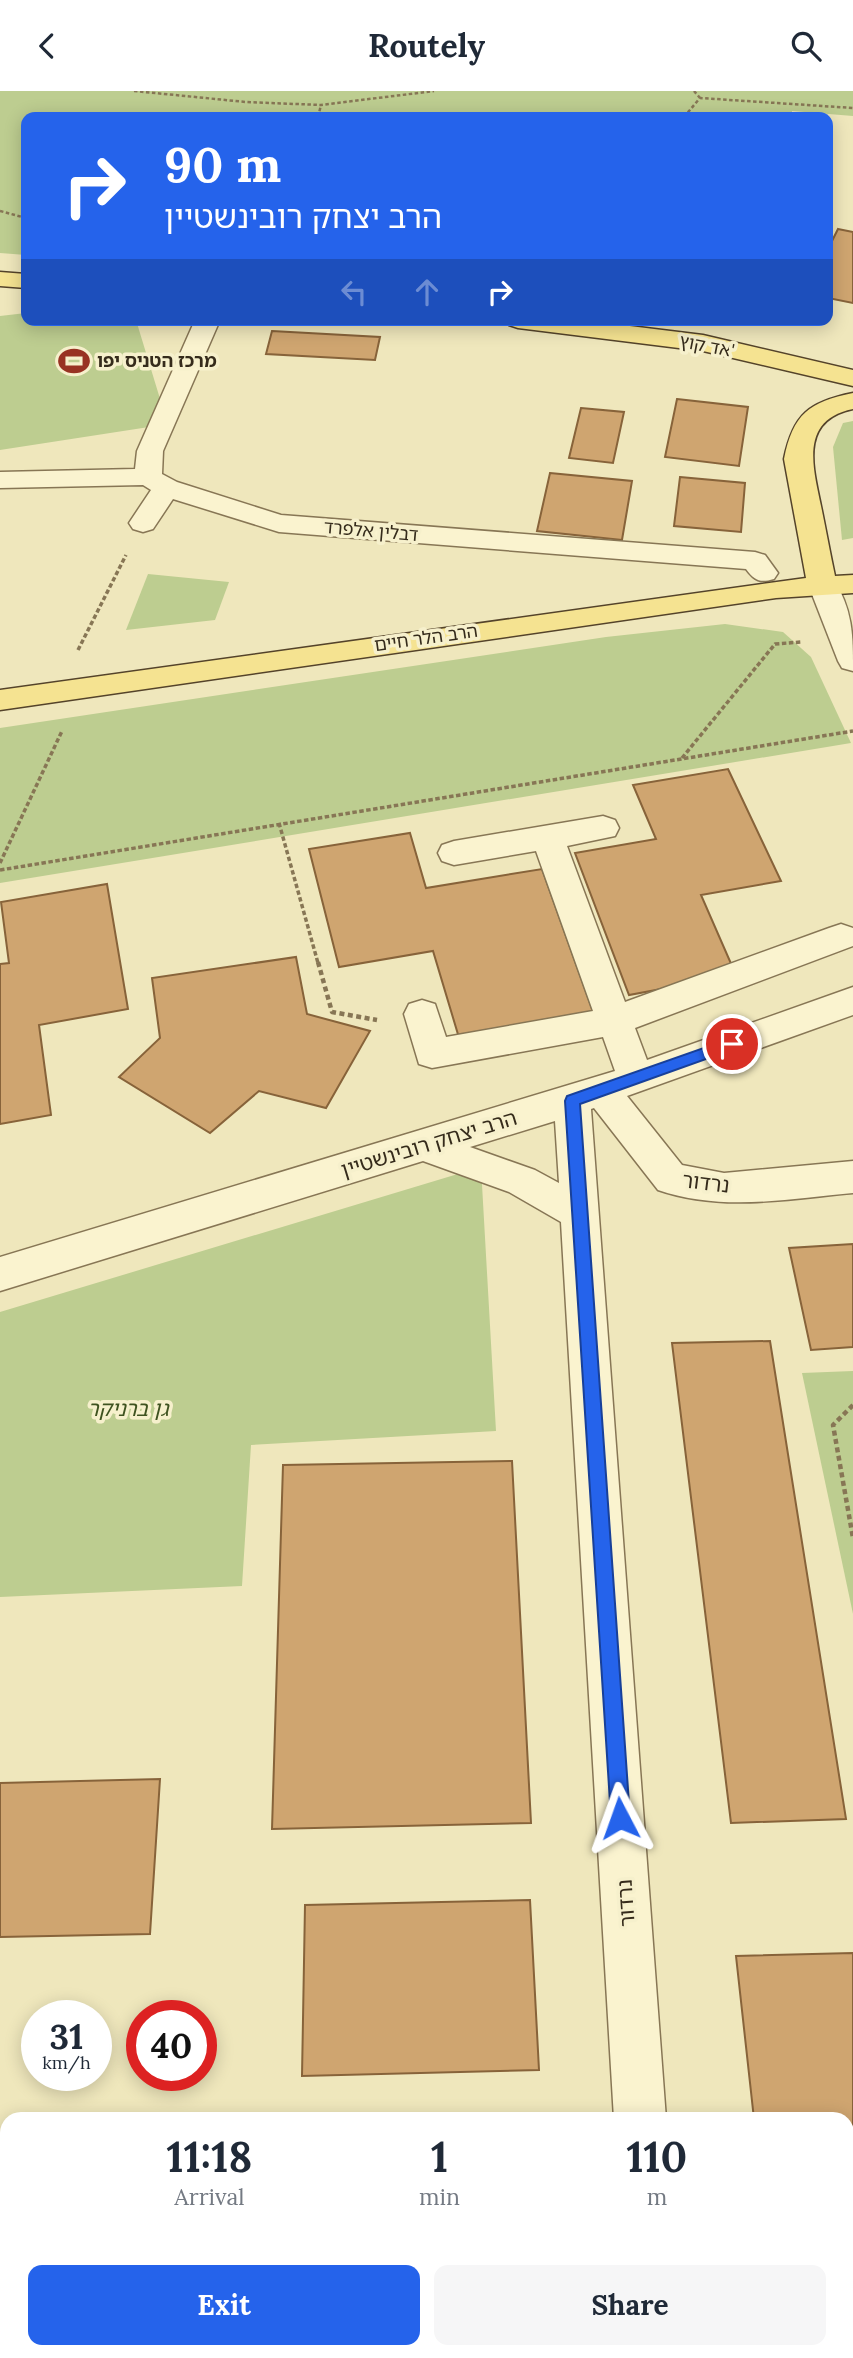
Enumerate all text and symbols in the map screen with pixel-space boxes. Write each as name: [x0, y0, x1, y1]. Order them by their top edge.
text: Routely: [368, 25, 485, 66]
icon: back: [28, 27, 66, 65]
icon: search: [787, 27, 825, 65]
text: 90 m: [164, 133, 281, 195]
icon: right: [49, 140, 140, 231]
text: הרב יצחק רובינשטיין: [164, 196, 442, 237]
icon: left: [335, 273, 373, 311]
icon: ahead: [408, 273, 446, 311]
icon: right: [481, 273, 519, 311]
street label: אד קוץ': [677, 329, 737, 362]
sports icon: מרכז הטניס יפו: [57, 344, 91, 378]
place label: מרכז הטניס יפו: [97, 349, 217, 372]
street label: דבלין אלפרד: [323, 515, 420, 546]
street label: הרב הלר חיים: [373, 619, 479, 656]
pin: [702, 1014, 762, 1074]
icon: arrive: [713, 1025, 751, 1063]
street label: הרב יצחק רובינשטיין: [338, 1104, 520, 1183]
street label: נרדור: [681, 1166, 731, 1199]
park label: גן ברניקר: [88, 1395, 171, 1422]
position arrow: [583, 1781, 657, 1855]
street label: נרדור: [610, 1878, 641, 1928]
speed limit sign: 40: [126, 2000, 217, 2091]
text: 31: [50, 2014, 83, 2059]
text: km/h: [42, 2051, 91, 2074]
text: 11:18: [167, 2130, 252, 2184]
text: 1: [431, 2130, 448, 2184]
text: 110: [627, 2130, 687, 2184]
text: Arrival: [174, 2182, 245, 2211]
text: min: [419, 2182, 460, 2211]
text: m: [647, 2182, 667, 2211]
button: Exit: [28, 2265, 420, 2345]
button: Share: [434, 2265, 826, 2345]

